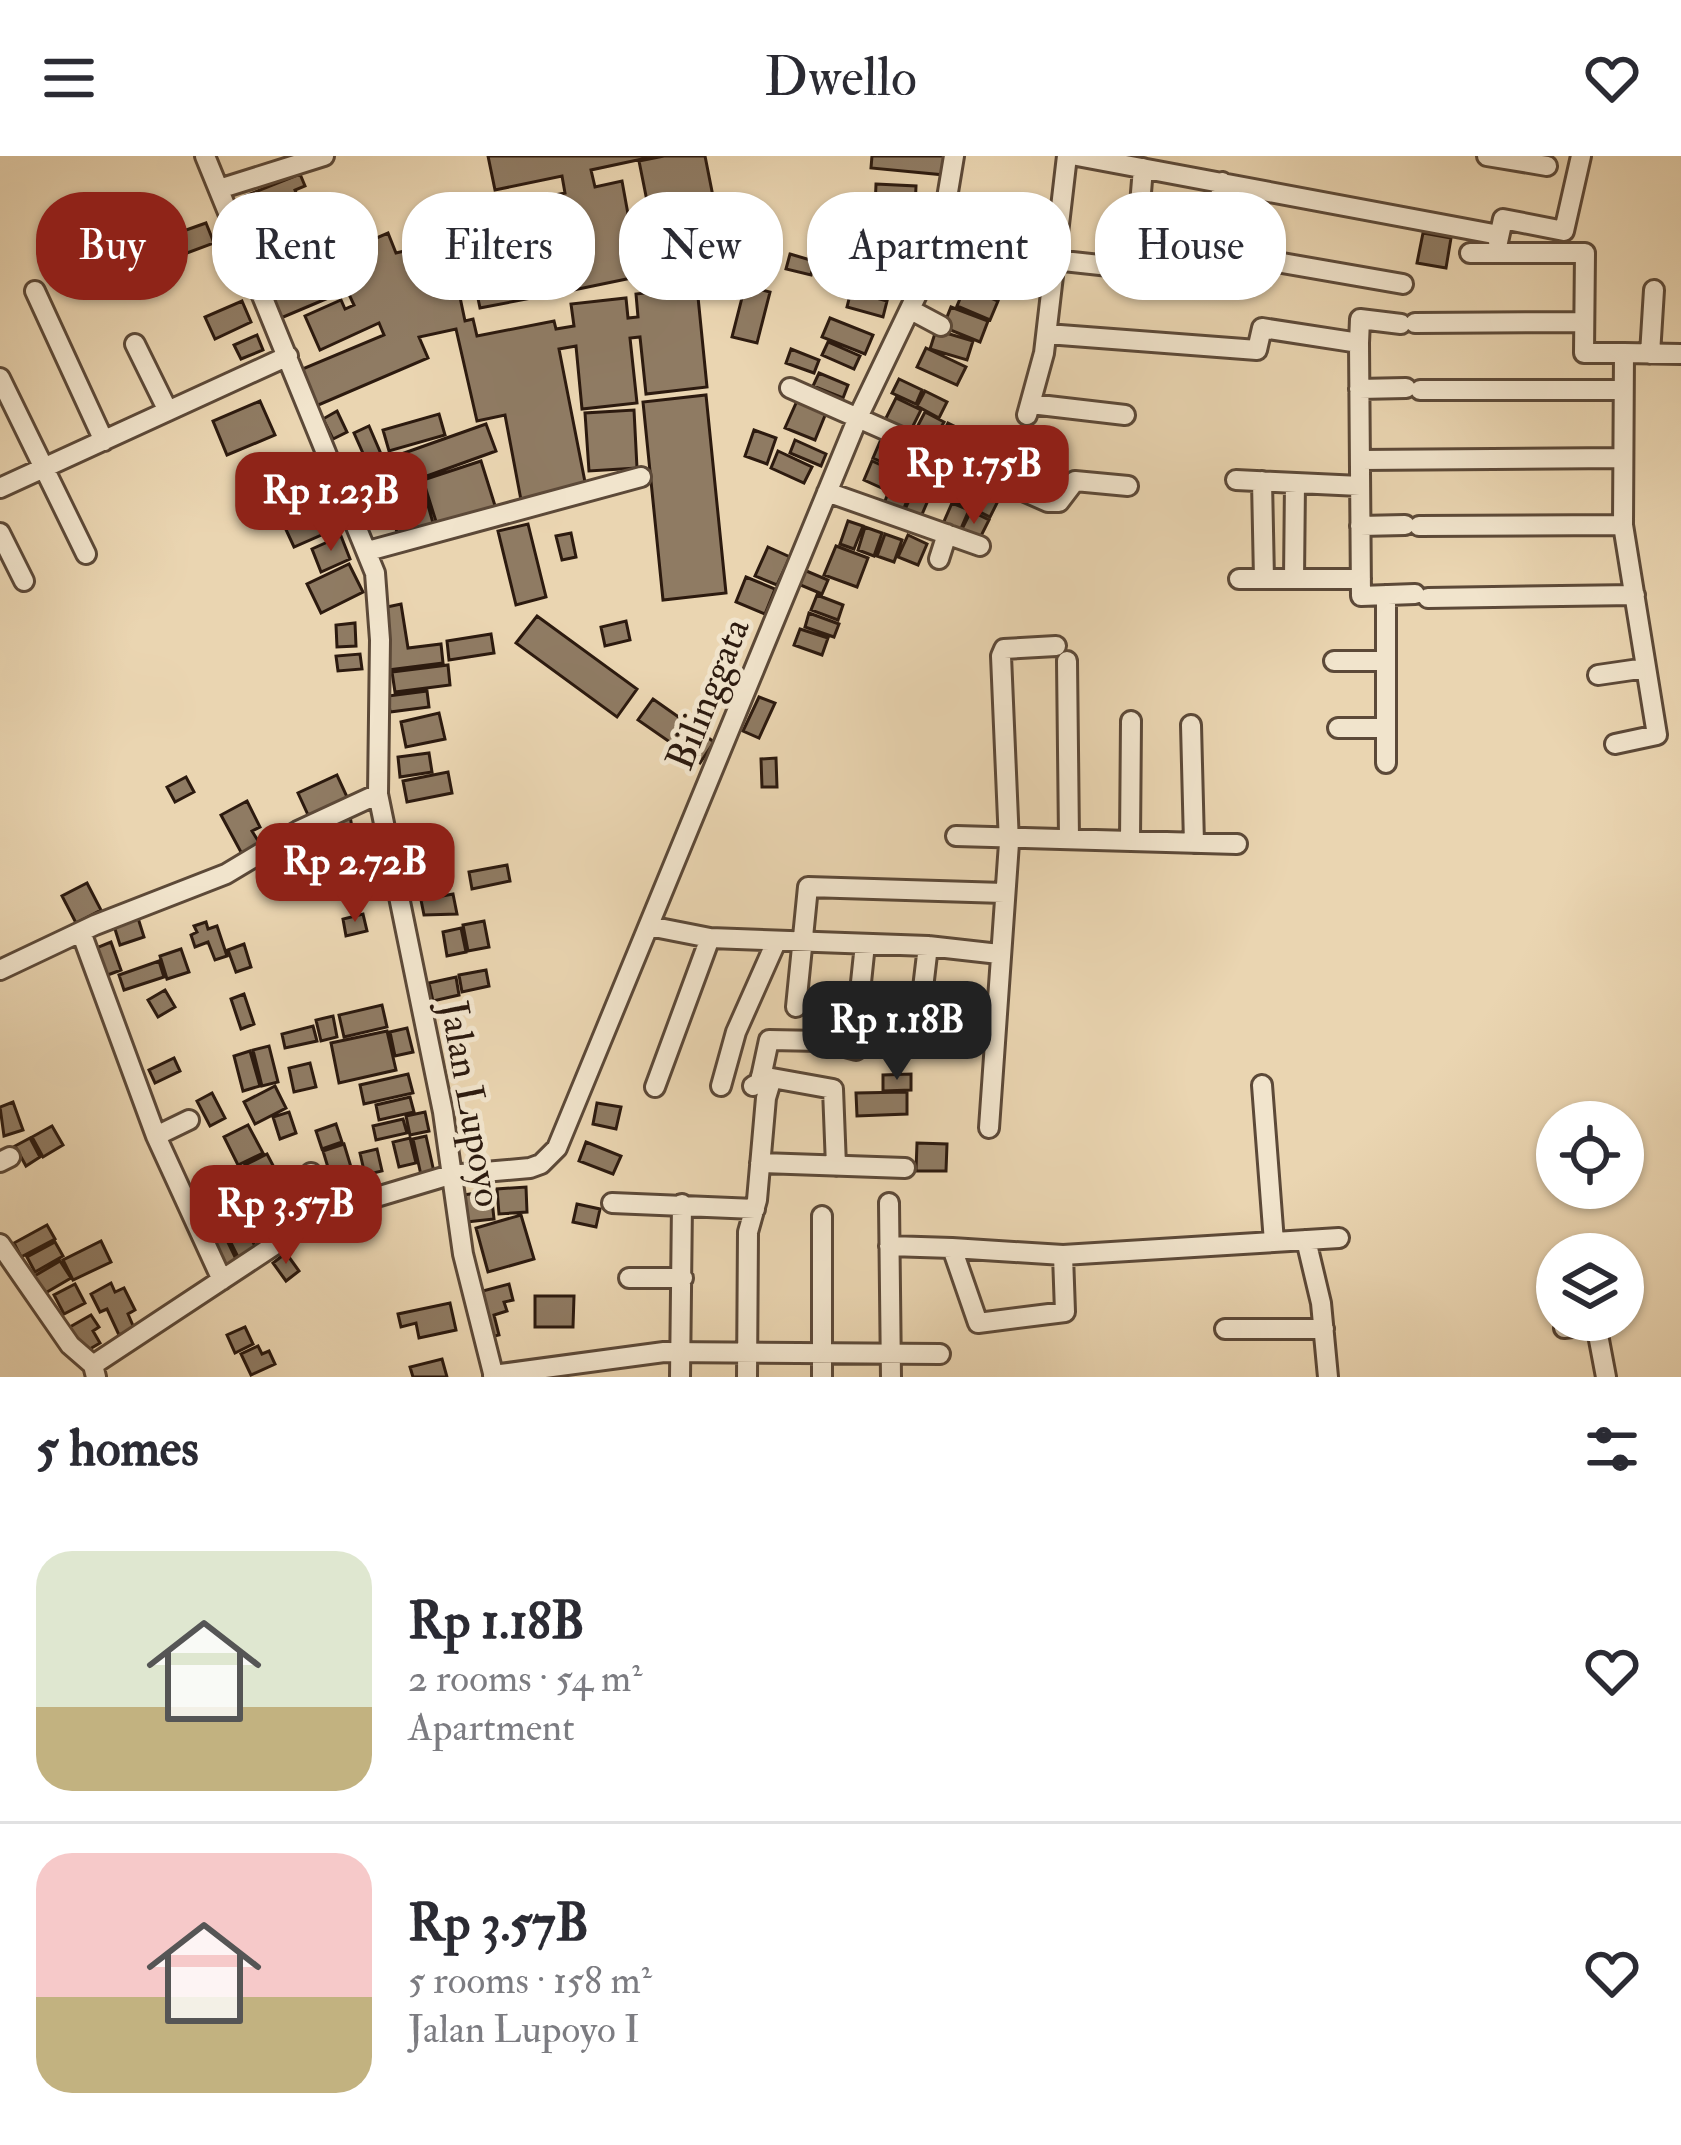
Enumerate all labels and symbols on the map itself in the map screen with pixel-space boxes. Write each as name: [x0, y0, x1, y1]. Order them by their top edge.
pin: Rp 1.75B: [850, 425, 1098, 527]
pin: Rp 1.23B: [207, 452, 455, 554]
street label: Bilinggata: [655, 610, 761, 777]
pin: Rp 2.72B: [231, 823, 479, 925]
pin: Rp 1.18B: [773, 981, 1021, 1083]
street label: Jalan Lupoyo: [429, 996, 513, 1211]
pin: Rp 3.57B: [162, 1165, 410, 1267]

